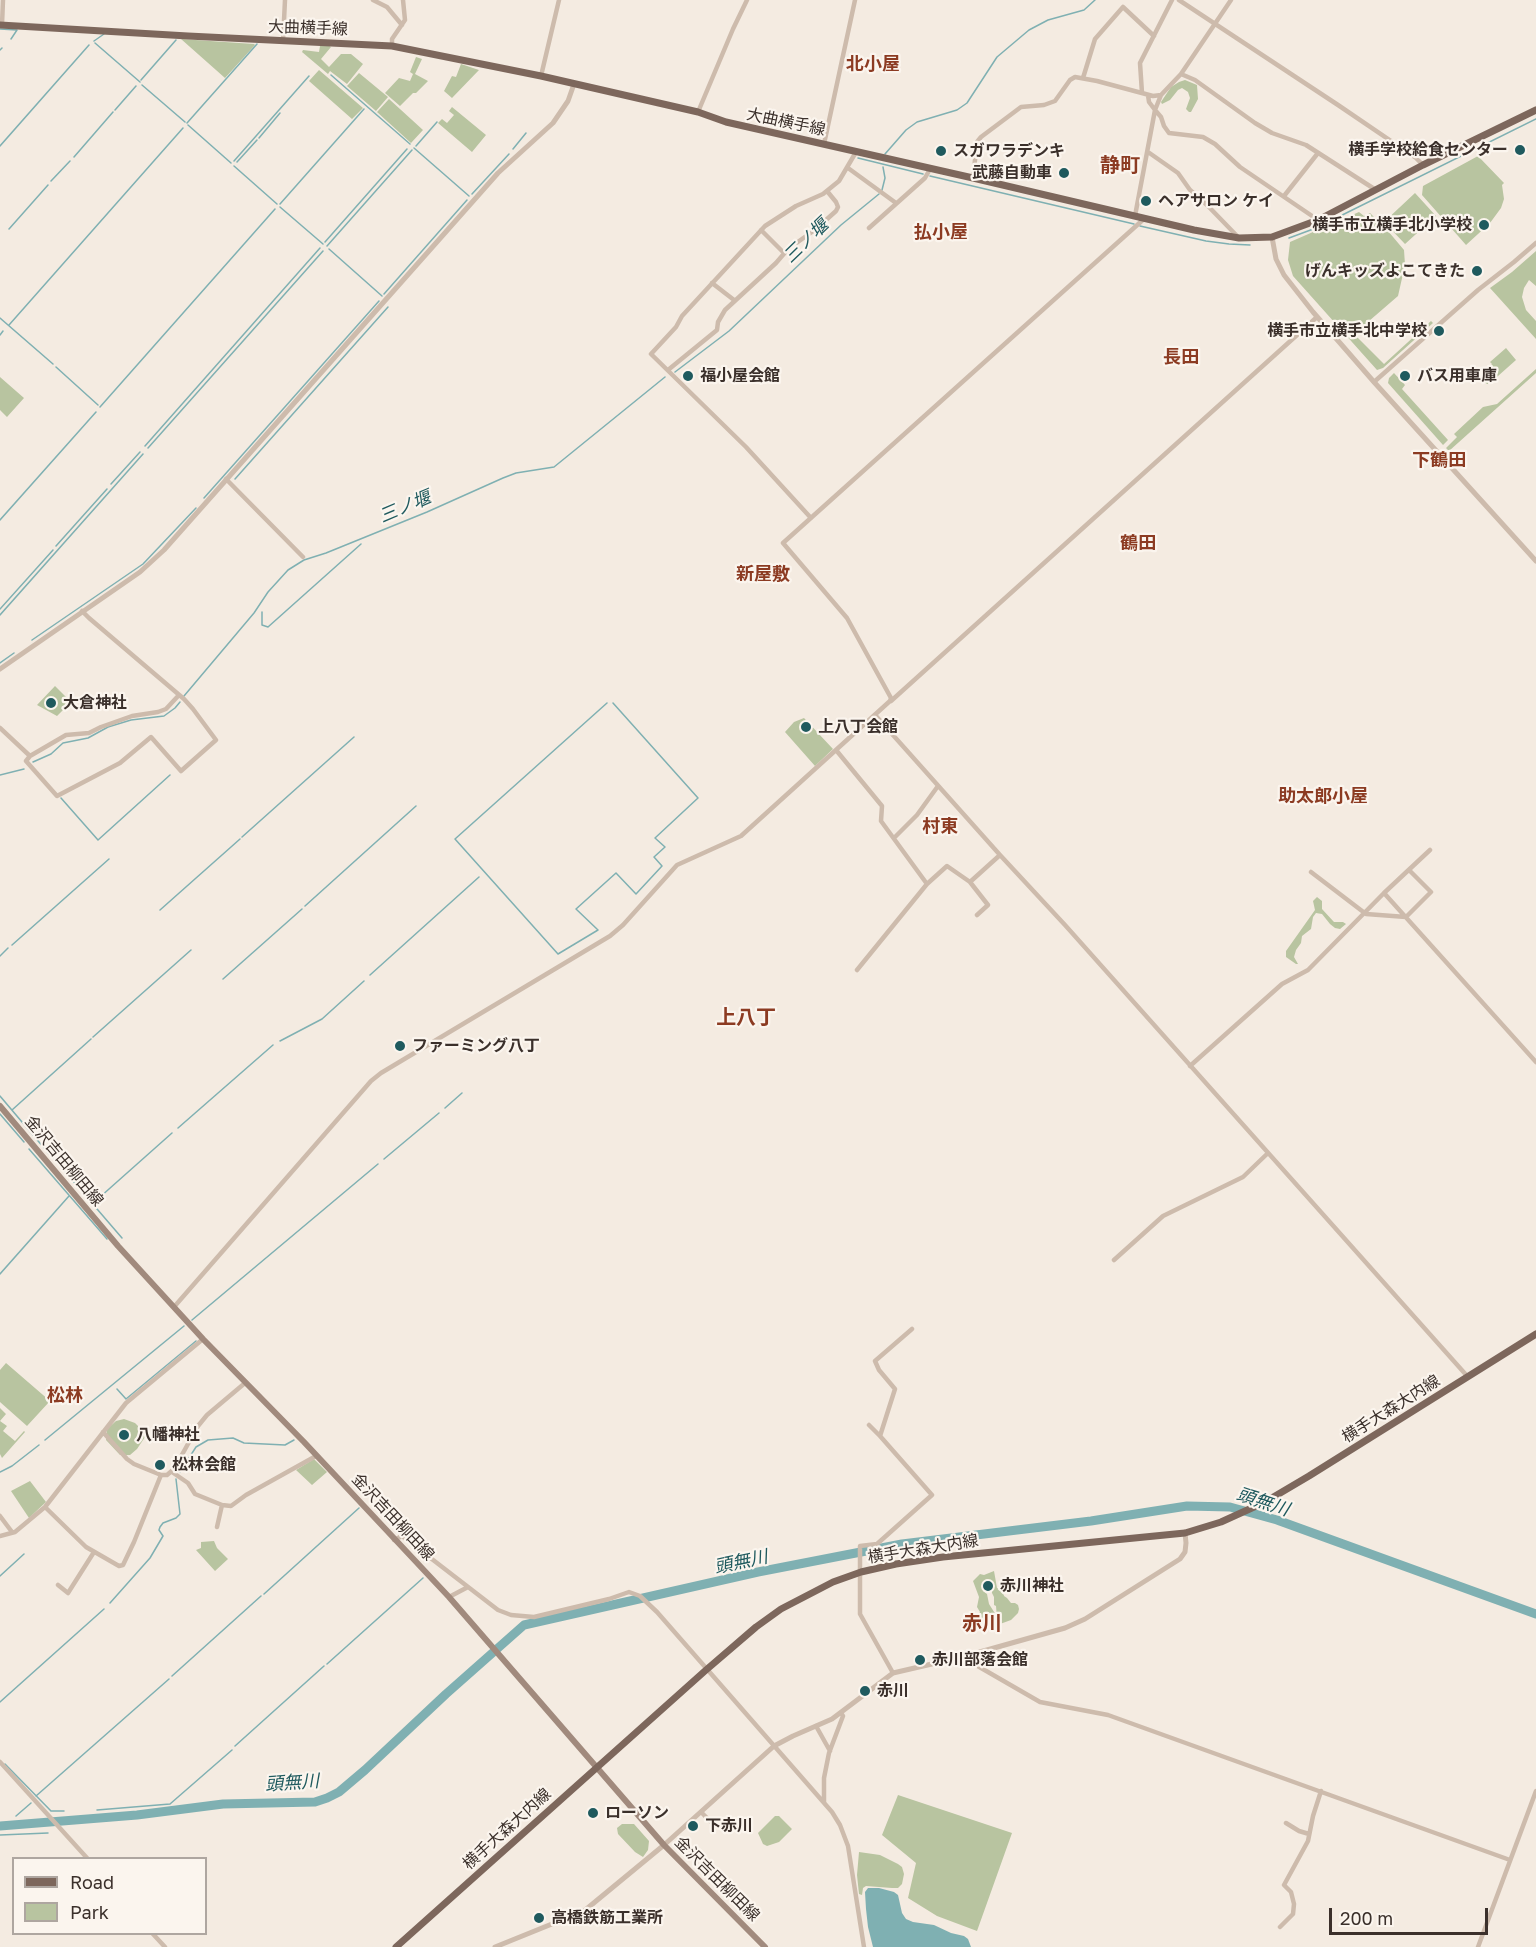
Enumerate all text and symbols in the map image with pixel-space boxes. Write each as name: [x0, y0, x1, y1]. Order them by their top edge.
street label: 大曲横手線: [268, 17, 348, 39]
district label: 北小屋: [846, 53, 900, 75]
street label: 大曲横手線: [745, 104, 827, 140]
place label: 横手学校給食センター: [1348, 140, 1508, 160]
place label: スガワラデンキ: [953, 141, 1065, 161]
marker: 横手学校給食センター: [1513, 143, 1527, 157]
marker: スガワラデンキ: [934, 144, 948, 158]
district label: 静町: [1100, 154, 1140, 178]
place label: 武藤自動車: [972, 163, 1052, 183]
marker: 武藤自動車: [1057, 166, 1071, 180]
place label: ヘアサロン ケイ: [1158, 191, 1274, 211]
marker: ヘアサロン ケイ: [1139, 194, 1153, 208]
water label: 三ノ堰: [779, 214, 833, 268]
place label: 横手市立横手北小学校: [1312, 215, 1472, 235]
marker: 横手市立横手北小学校: [1477, 218, 1491, 232]
district label: 払小屋: [914, 221, 968, 243]
place label: げんキッズよこてきた: [1305, 261, 1465, 281]
marker: げんキッズよこてきた: [1470, 264, 1484, 278]
place label: 横手市立横手北中学校: [1267, 321, 1427, 341]
marker: 横手市立横手北中学校: [1432, 324, 1446, 338]
district label: 長田: [1163, 346, 1199, 368]
place label: 福小屋会館: [700, 366, 780, 386]
place label: バス用車庫: [1417, 366, 1497, 386]
marker: 福小屋会館: [681, 369, 695, 383]
marker: バス用車庫: [1398, 369, 1412, 383]
district label: 下鶴田: [1412, 449, 1466, 471]
water label: 三ノ堰: [376, 487, 434, 527]
district label: 鶴田: [1120, 532, 1156, 554]
district label: 新屋敷: [736, 563, 790, 585]
place label: 大倉神社: [63, 693, 127, 713]
marker: 大倉神社: [44, 696, 58, 710]
place label: 上八丁会館: [818, 717, 898, 737]
marker: 上八丁会館: [799, 720, 813, 734]
district label: 助太郎小屋: [1278, 785, 1368, 807]
district label: 村東: [922, 815, 958, 837]
district label: 上八丁: [716, 1006, 776, 1030]
place label: ファーミング八丁: [412, 1036, 540, 1056]
marker: ファーミング八丁: [393, 1039, 407, 1053]
street label: 金沢吉田柳田線: [21, 1112, 107, 1210]
street label: 横手大森大内線: [1338, 1371, 1444, 1447]
district label: 松林: [47, 1384, 83, 1406]
place label: 八幡神社: [136, 1425, 200, 1445]
marker: 八幡神社: [117, 1428, 131, 1442]
place label: 松林会館: [172, 1455, 236, 1475]
marker: 松林会館: [153, 1458, 167, 1472]
street label: 金沢吉田柳田線: [348, 1469, 438, 1565]
water label: 頭無川: [1234, 1483, 1292, 1521]
street label: 横手大森大内線: [866, 1531, 980, 1567]
water label: 頭無川: [712, 1546, 770, 1578]
place label: 赤川神社: [1000, 1576, 1064, 1596]
marker: 赤川神社: [981, 1579, 995, 1593]
district label: 赤川: [962, 1612, 1002, 1636]
place label: 赤川部落会館: [932, 1650, 1028, 1670]
marker: 赤川部落会館: [913, 1653, 927, 1667]
place label: 赤川: [877, 1681, 909, 1701]
marker: 赤川: [858, 1684, 872, 1698]
water label: 頭無川: [264, 1770, 320, 1796]
street label: 横手大森大内線: [459, 1784, 555, 1874]
place label: ローソン: [605, 1803, 669, 1823]
marker: ローソン: [586, 1806, 600, 1820]
place label: 下赤川: [705, 1816, 753, 1836]
marker: 下赤川: [686, 1819, 700, 1833]
street label: 金沢吉田柳田線: [671, 1833, 763, 1925]
legend: [12, 1857, 207, 1935]
text: Road: [70, 1871, 114, 1893]
scale bar: [1332, 1896, 1491, 1934]
text: Park: [70, 1901, 109, 1923]
text: 200 m: [1340, 1907, 1393, 1929]
place label: 高橋鉄筋工業所: [551, 1908, 663, 1928]
marker: 高橋鉄筋工業所: [532, 1911, 546, 1925]

